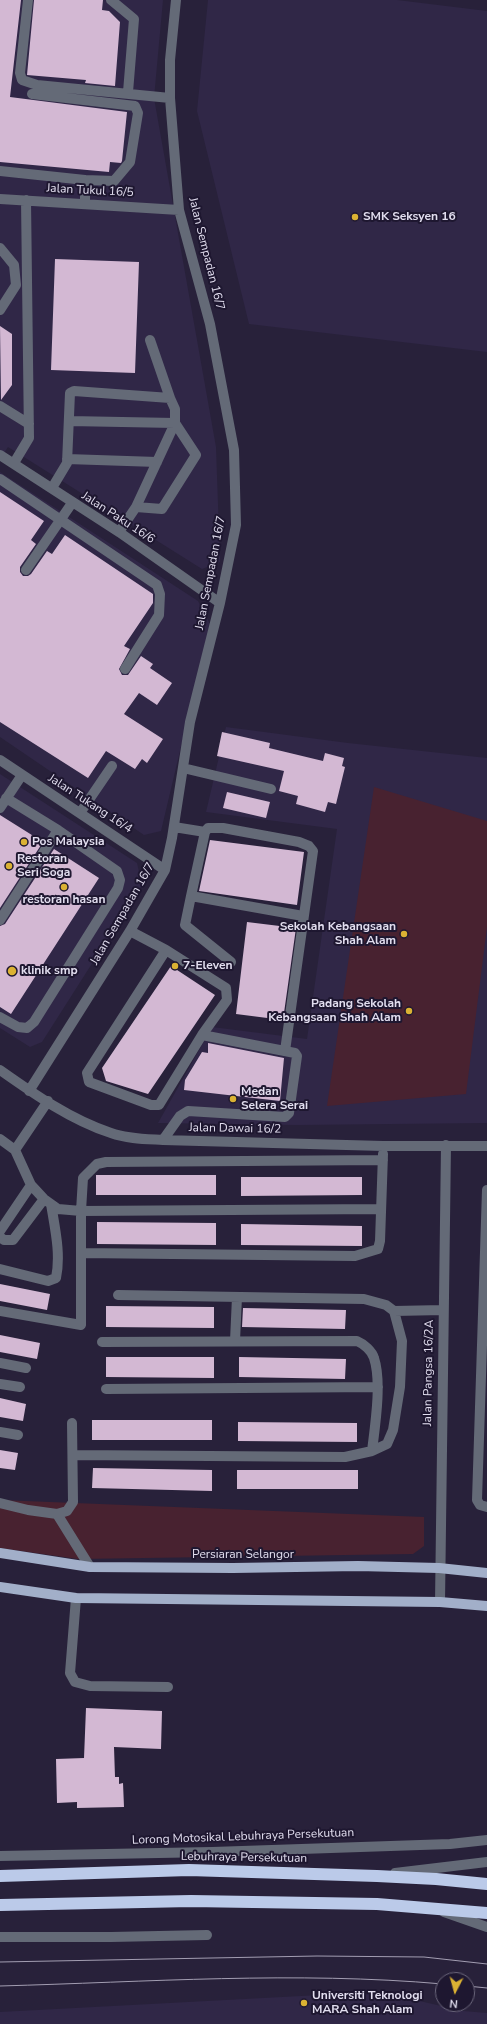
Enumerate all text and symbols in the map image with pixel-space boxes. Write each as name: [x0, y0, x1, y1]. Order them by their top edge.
street label: Jalan Tukul 16/5: [46, 182, 134, 200]
street label: Jalan Sempadan 16/7: [185, 196, 227, 312]
place label: SMK Seksyen 16: [363, 210, 456, 224]
marker: SMK Seksyen 16: [350, 212, 360, 222]
street label: Jalan Paku 16/6: [79, 489, 157, 547]
street label: Jalan Sempadan 16/7: [193, 515, 229, 631]
street label: Jalan Tukang 16/4: [45, 771, 135, 837]
place label: Pos Malaysia: [32, 835, 105, 849]
marker: Pos Malaysia: [19, 837, 29, 847]
place label: Restoran Seri Soga: [17, 852, 70, 880]
street label: Jalan Sempadan 16/7: [88, 860, 158, 968]
marker: Restoran Seri Soga: [4, 861, 14, 871]
marker: restoran hasan: [59, 882, 69, 892]
place label: restoran hasan: [23, 893, 105, 907]
place label: Sekolah Kebangsaan Shah Alam: [280, 920, 396, 948]
marker: Sekolah Kebangsaan Shah Alam: [399, 929, 409, 939]
place label: 7-Eleven: [183, 959, 232, 973]
marker: 7-Eleven: [170, 961, 180, 971]
place label: klinik smp: [21, 964, 78, 978]
marker: klinik smp: [6, 965, 18, 977]
place label: Padang Sekolah Kebangsaan Shah Alam: [268, 997, 401, 1025]
marker: Padang Sekolah Kebangsaan Shah Alam: [404, 1006, 414, 1016]
place label: Medan Selera Serai: [241, 1085, 308, 1113]
marker: Medan Selera Serai: [228, 1094, 238, 1104]
street label: Jalan Dawai 16/2: [189, 1121, 281, 1137]
street label: Jalan Pangsa 16/2A: [421, 1320, 437, 1426]
street label: Persiaran Selangor: [192, 1548, 294, 1562]
street label: Lorong Motosikal Lebuhraya Persekutuan: [132, 1826, 354, 1848]
street label: Lebuhraya Persekutuan: [181, 1850, 307, 1866]
north arrow: [435, 1972, 475, 2012]
place label: Universiti Teknologi MARA Shah Alam: [312, 1989, 422, 2017]
text: N: [449, 1996, 459, 2011]
marker: Universiti Teknologi MARA Shah Alam: [299, 1998, 309, 2008]

